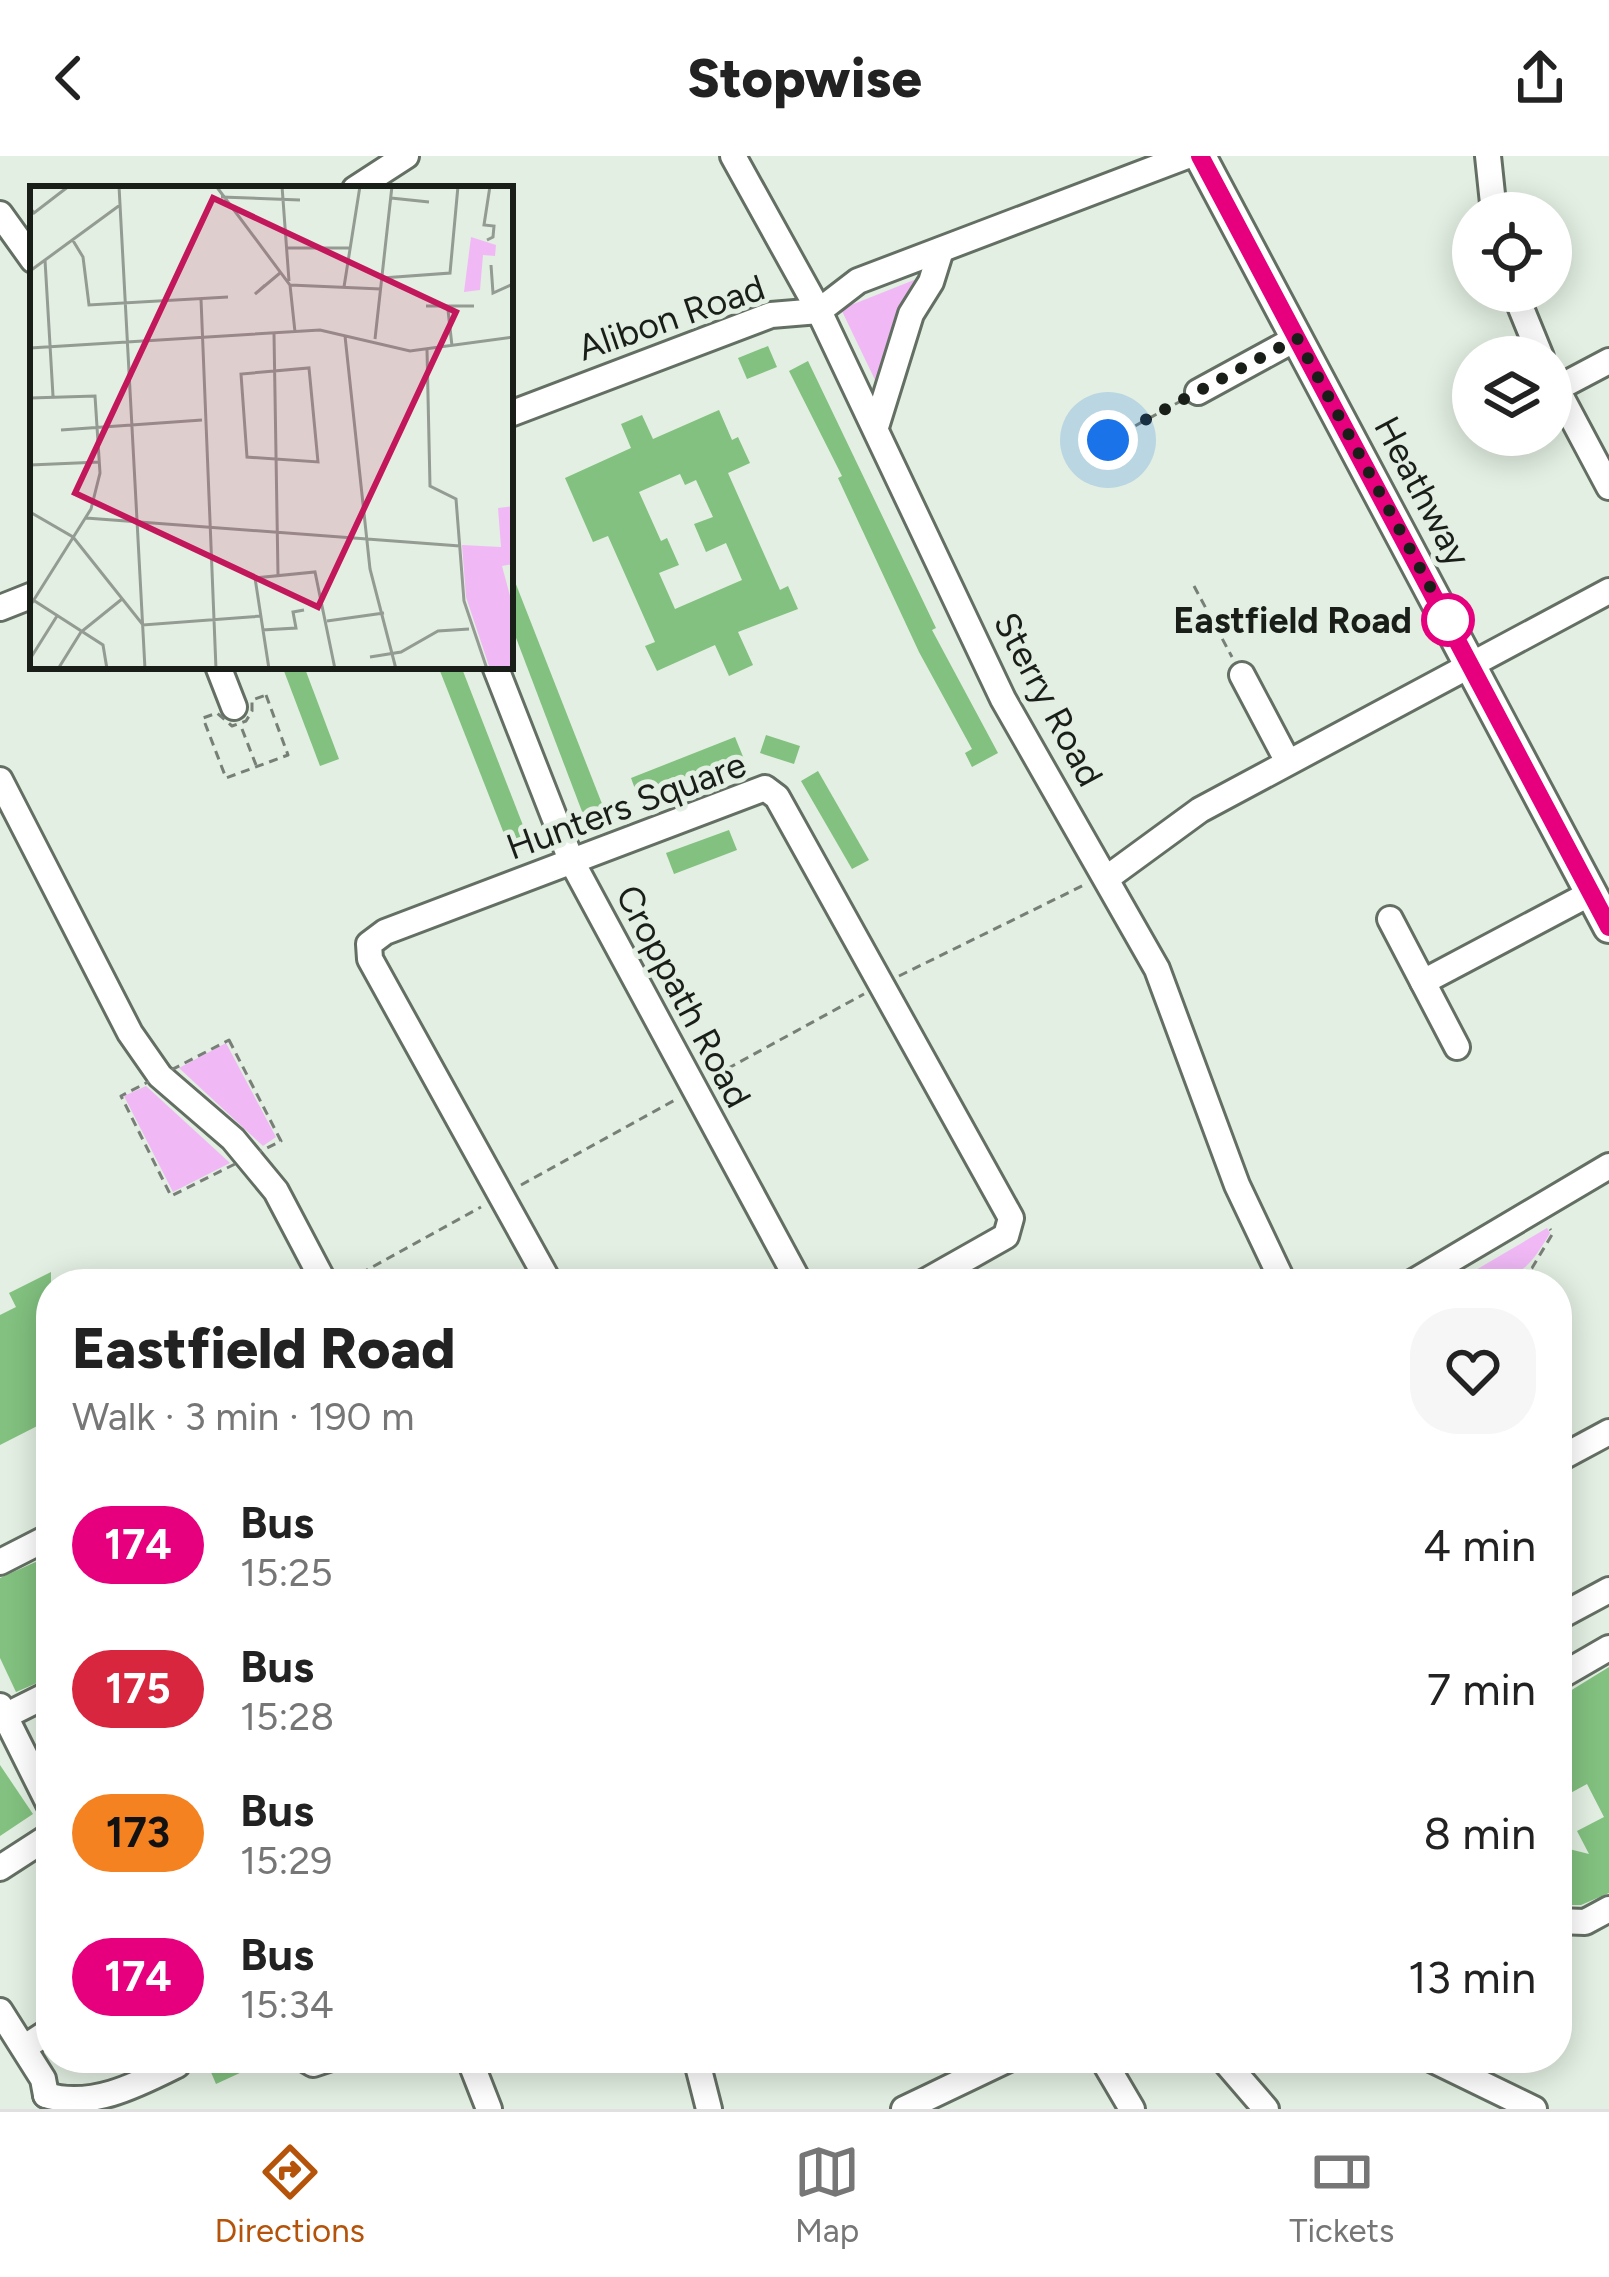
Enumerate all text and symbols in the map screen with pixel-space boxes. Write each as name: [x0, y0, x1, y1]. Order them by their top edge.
icon: back: [36, 45, 102, 111]
icon: share: [1507, 45, 1573, 111]
text: Stopwise: [687, 46, 922, 111]
inset map: [30, 186, 513, 669]
map controls: [1452, 192, 1572, 456]
button: locate: [1452, 192, 1572, 312]
street label: Alibon Road: [572, 265, 770, 369]
button: layers: [1452, 336, 1572, 456]
street label: Heathway: [1365, 409, 1480, 573]
your location: [1078, 410, 1138, 470]
marker: Eastfield Road: [1423, 595, 1473, 645]
place label: Eastfield Road: [1173, 599, 1412, 642]
street label: Sterry Road: [985, 605, 1112, 793]
street label: Hunters Square: [501, 742, 752, 869]
street label: Croppath Road: [607, 878, 760, 1115]
button: heart: [1410, 1308, 1536, 1434]
text: Eastfield Road: [72, 1314, 456, 1382]
text: Walk · 3 min · 190 m: [72, 1393, 414, 1440]
text: Bus: [240, 1495, 314, 1549]
text: 4 min: [1423, 1518, 1536, 1572]
text: 174: [104, 1519, 172, 1570]
text: 15:25: [240, 1549, 333, 1596]
text: Bus: [240, 1639, 314, 1693]
text: 7 min: [1427, 1662, 1536, 1716]
text: 175: [105, 1663, 171, 1714]
text: 15:28: [240, 1693, 334, 1740]
text: Bus: [240, 1783, 314, 1837]
text: 8 min: [1423, 1806, 1536, 1860]
text: 173: [106, 1807, 170, 1858]
text: 15:29: [240, 1837, 332, 1884]
text: Bus: [240, 1927, 314, 1981]
text: 13 min: [1408, 1950, 1536, 2004]
text: 174: [104, 1951, 172, 2002]
text: 15:34: [240, 1981, 334, 2028]
tab: Directions: [215, 2139, 365, 2250]
tab: Map: [794, 2139, 860, 2250]
tab: Tickets: [1289, 2139, 1394, 2250]

